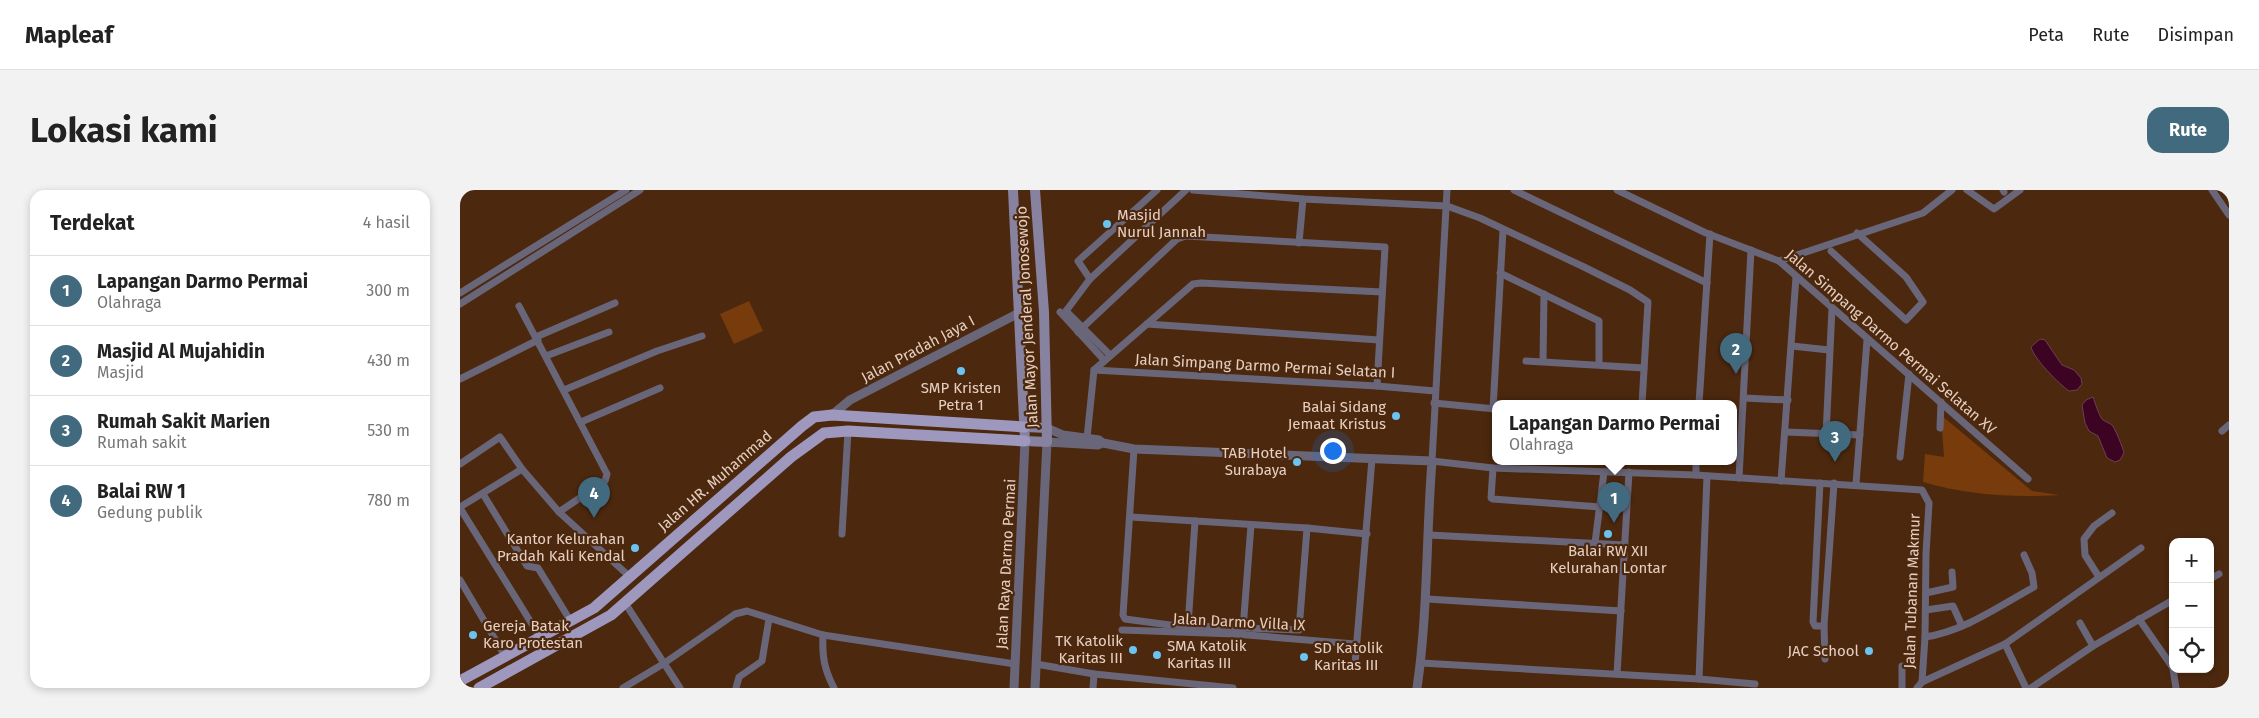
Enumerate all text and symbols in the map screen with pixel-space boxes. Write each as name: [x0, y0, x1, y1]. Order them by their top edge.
text: Mapleaf: [25, 21, 113, 49]
text: Peta: [2028, 24, 2064, 46]
text: Rute: [2092, 24, 2130, 46]
text: Disimpan: [2158, 24, 2234, 46]
button: Rute: [2147, 107, 2229, 153]
text: Lokasi kami: [30, 109, 218, 151]
street label: Jalan Mayor Jenderal Jonosewojo: [1012, 206, 1042, 428]
place label: Masjid Nurul Jannah: [1117, 206, 1206, 241]
text: Terdekat: [50, 210, 135, 236]
text: 4 hasil: [363, 213, 410, 232]
marker: Masjid Nurul Jannah: [1101, 218, 1113, 230]
street label: Jalan Simpang Darmo Permai Selatan XV: [1782, 246, 2000, 439]
text: Lapangan Darmo Permai: [97, 270, 308, 293]
text: 1: [62, 281, 70, 300]
text: 300 m: [366, 281, 410, 300]
text: Olahraga: [97, 293, 162, 312]
street label: Jalan Pradah Jaya I: [858, 312, 978, 386]
pin: 2: [1720, 333, 1752, 374]
text: Masjid Al Mujahidin: [97, 340, 265, 363]
street label: Jalan Simpang Darmo Permai Selatan I: [1134, 350, 1396, 382]
text: 2: [62, 351, 70, 370]
text: 430 m: [367, 351, 410, 370]
text: Masjid: [97, 363, 144, 382]
marker: SMP Kristen Petra 1: [955, 365, 967, 377]
place label: SMP Kristen Petra 1: [921, 379, 1001, 414]
place label: Balai Sidang Jemaat Kristus: [1288, 398, 1386, 433]
popup: [1492, 400, 1737, 465]
text: Rumah Sakit Marien: [97, 410, 270, 433]
marker: Balai Sidang Jemaat Kristus: [1390, 410, 1402, 422]
text: Lapangan Darmo Permai: [1509, 412, 1720, 435]
text: 3: [62, 421, 70, 440]
text: 530 m: [367, 421, 410, 440]
pin: 3: [1819, 421, 1851, 462]
street label: Jalan HR. Muhammad: [654, 427, 776, 535]
text: Rumah sakit: [97, 433, 187, 452]
text: Olahraga: [1509, 435, 1574, 454]
your location: [1320, 438, 1346, 464]
place label: TAB Hotel Surabaya: [1222, 444, 1288, 479]
marker: TAB Hotel Surabaya: [1291, 456, 1303, 468]
pin: 4: [578, 477, 610, 518]
street label: Jalan Raya Darmo Permai: [993, 478, 1019, 650]
text: Balai RW 1: [97, 480, 186, 503]
pin: 1: [1598, 482, 1630, 523]
text: 4: [61, 491, 71, 510]
text: 780 m: [368, 491, 410, 510]
text: Gedung publik: [97, 503, 202, 522]
street label: Jalan Tubanan Makmur: [1900, 513, 1924, 669]
marker: Balai RW XII Kelurahan Lontar: [1602, 528, 1614, 540]
place label: Kantor Kelurahan Pradah Kali Kendal: [497, 530, 626, 565]
map controls: [2169, 538, 2214, 673]
button: +: [2169, 538, 2214, 583]
marker: Kantor Kelurahan Pradah Kali Kendal: [629, 542, 641, 554]
place label: Balai RW XII Kelurahan Lontar: [1550, 542, 1667, 577]
button: −: [2169, 583, 2214, 628]
street label: Jalan Darmo Villa IX: [1172, 610, 1307, 635]
place label: Gereja Batak Karo Protestan: [483, 617, 583, 652]
button: locate: [2169, 628, 2214, 673]
marker: Gereja Batak Karo Protestan: [467, 629, 479, 641]
place label: TK Katolik Karitas III: [1055, 632, 1123, 667]
place label: SMA Katolik Karitas III: [1167, 637, 1247, 672]
place label: SD Katolik Karitas III: [1314, 639, 1383, 674]
place label: JAC School: [1788, 642, 1860, 660]
marker: TK Katolik Karitas III: [1127, 644, 1139, 656]
marker: JAC School: [1863, 645, 1875, 657]
marker: SMA Katolik Karitas III: [1151, 649, 1163, 661]
marker: SD Katolik Karitas III: [1298, 651, 1310, 663]

